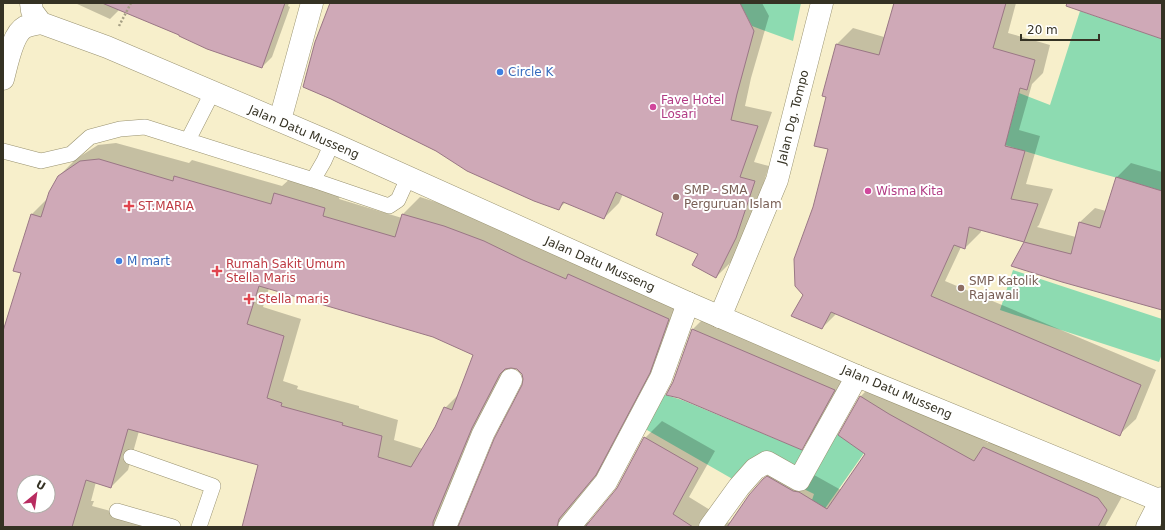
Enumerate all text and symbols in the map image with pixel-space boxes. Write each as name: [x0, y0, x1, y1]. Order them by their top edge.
scale bar: [1021, 16, 1099, 42]
text: 20 m: [1027, 23, 1058, 37]
place label: Circle K: [508, 65, 555, 79]
marker: Circle K: [495, 67, 505, 77]
street label: Jalan Dg. Tompo: [774, 68, 811, 167]
place label: Fave Hotel Losari: [661, 93, 724, 121]
street label: Jalan Datu Musseng: [246, 102, 361, 162]
marker: Fave Hotel Losari: [648, 102, 658, 112]
place label: SMP - SMA Perguruan Islam: [684, 183, 782, 211]
place label: Wisma Kita: [876, 184, 943, 198]
marker: Wisma Kita: [863, 186, 873, 196]
marker: SMP - SMA Perguruan Islam: [671, 192, 681, 202]
place label: ST.MARIA: [138, 199, 195, 213]
marker: ST.MARIA: [123, 200, 135, 212]
street label: Jalan Datu Musseng: [542, 233, 657, 295]
place label: M mart: [127, 254, 170, 268]
marker: M mart: [114, 256, 124, 266]
place label: Rumah Sakit Umum Stella Maris: [226, 257, 345, 285]
marker: Rumah Sakit Umum Stella Maris: [211, 265, 223, 277]
place label: SMP Katolik Rajawali: [969, 274, 1039, 302]
marker: SMP Katolik Rajawali: [956, 283, 966, 293]
place label: Stella maris: [258, 292, 329, 306]
marker: Stella maris: [243, 293, 255, 305]
street label: Jalan Datu Musseng: [839, 362, 954, 422]
north arrow: [16, 474, 56, 514]
text: U: [34, 478, 48, 494]

